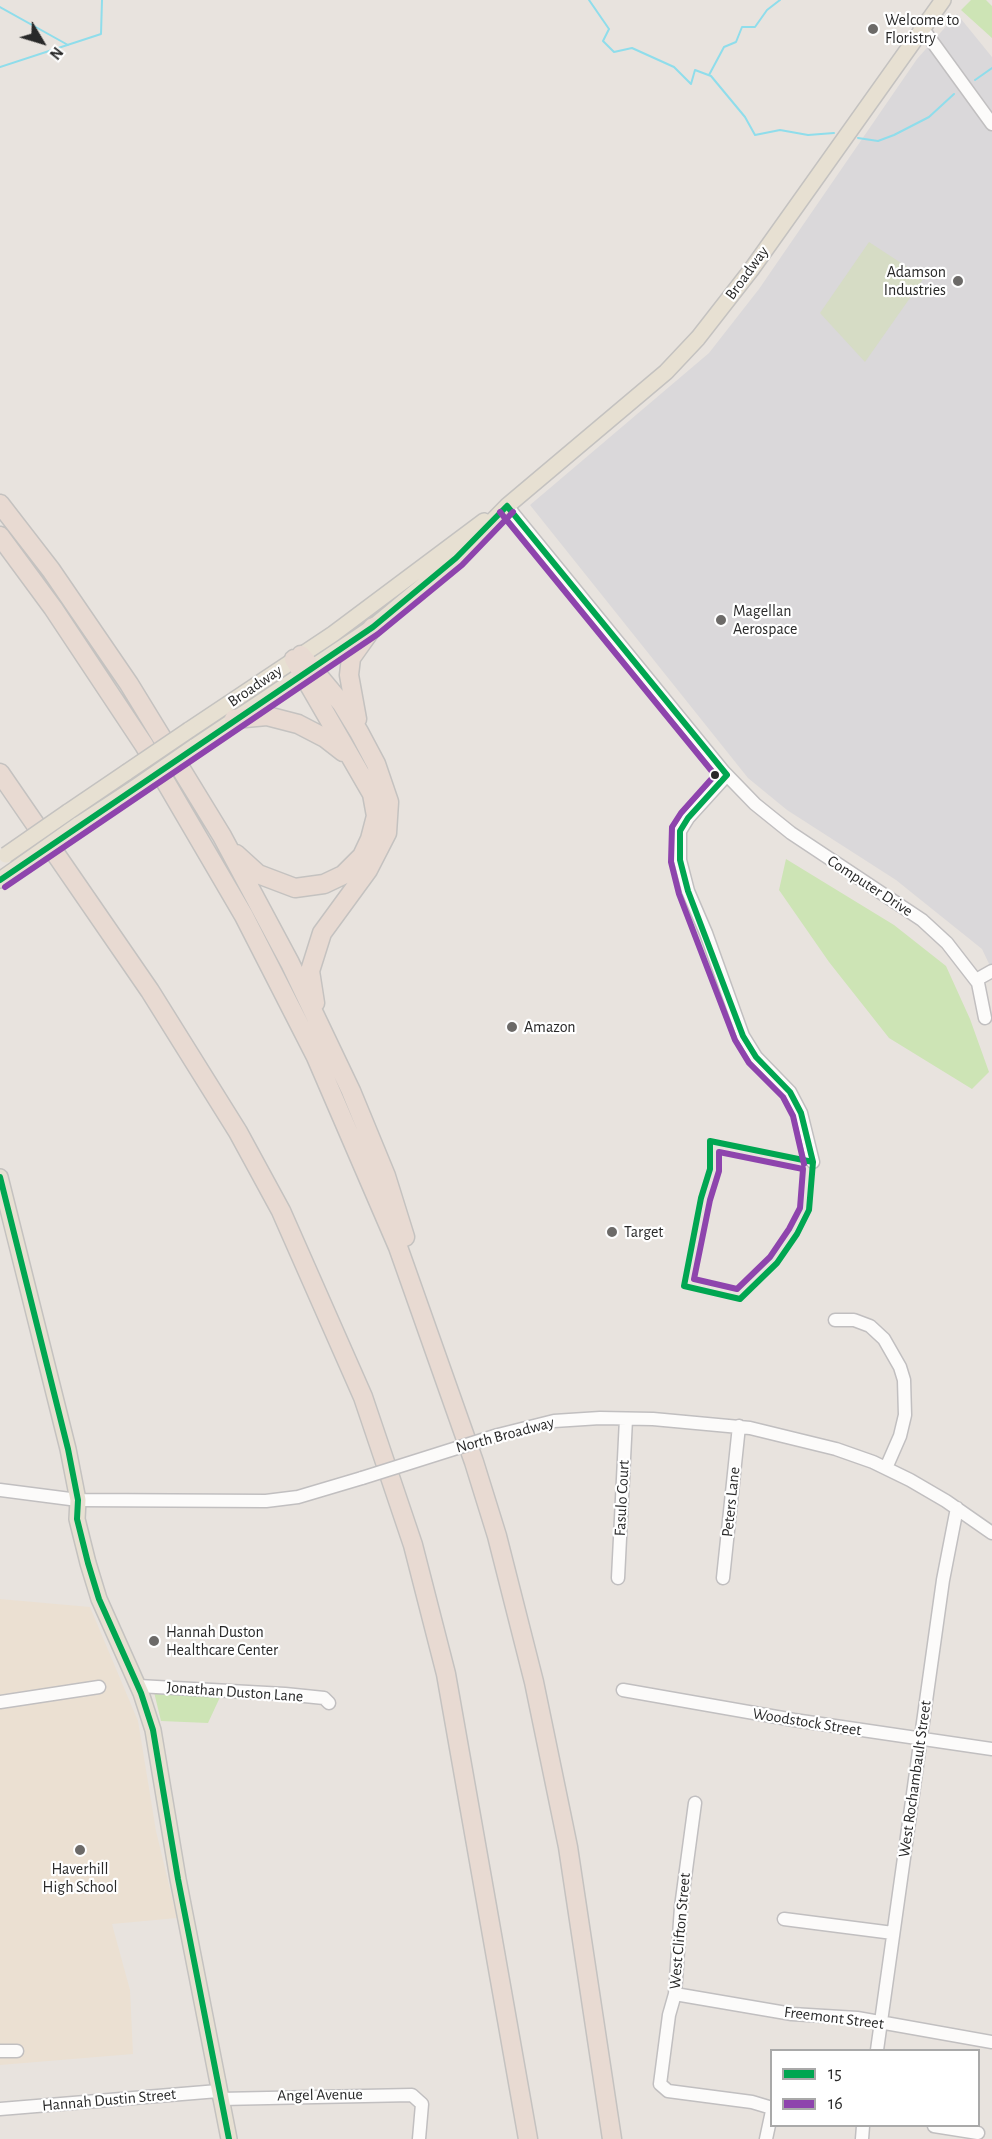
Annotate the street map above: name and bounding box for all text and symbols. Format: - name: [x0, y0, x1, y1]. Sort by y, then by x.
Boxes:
- place label: Welcome to Floristry: [885, 10, 959, 48]
- north arrow: [12, 12, 72, 72]
- marker: Welcome to Floristry: [866, 22, 880, 36]
- text: N: [46, 44, 66, 62]
- street label: Broadway: [721, 242, 773, 304]
- place label: Adamson Industries: [884, 262, 946, 300]
- marker: Adamson Industries: [951, 274, 965, 288]
- place label: Magellan Aerospace: [733, 601, 797, 639]
- marker: Magellan Aerospace: [714, 613, 728, 627]
- street label: Broadway: [224, 661, 286, 711]
- unlabelled marker: [709, 769, 721, 781]
- street label: Computer Drive: [824, 851, 916, 921]
- place label: Amazon: [524, 1017, 576, 1037]
- marker: Amazon: [505, 1020, 519, 1034]
- place label: Target: [624, 1222, 663, 1242]
- marker: Target: [605, 1225, 619, 1239]
- street label: North Broadway: [454, 1413, 556, 1457]
- street label: Fasulo Court: [610, 1459, 634, 1537]
- street label: Peters Lane: [718, 1466, 744, 1538]
- place label: Hannah Duston Healthcare Center: [166, 1622, 278, 1660]
- marker: Hannah Duston Healthcare Center: [147, 1634, 161, 1648]
- street label: Jonathan Duston Lane: [166, 1678, 304, 1706]
- street label: West Rochambault Street: [894, 1699, 936, 1859]
- street label: Woodstock Street: [751, 1704, 863, 1740]
- marker: Haverhill High School: [73, 1843, 87, 1857]
- place label: Haverhill High School: [43, 1859, 117, 1897]
- street label: West Clifton Street: [665, 1872, 695, 1990]
- street label: Freemont Street: [783, 2002, 885, 2034]
- legend: [770, 2049, 980, 2127]
- text: 15: [828, 2065, 842, 2083]
- street label: Hannah Dustin Street: [41, 2085, 177, 2115]
- street label: Angel Avenue: [277, 2085, 363, 2105]
- text: 16: [828, 2095, 843, 2113]

